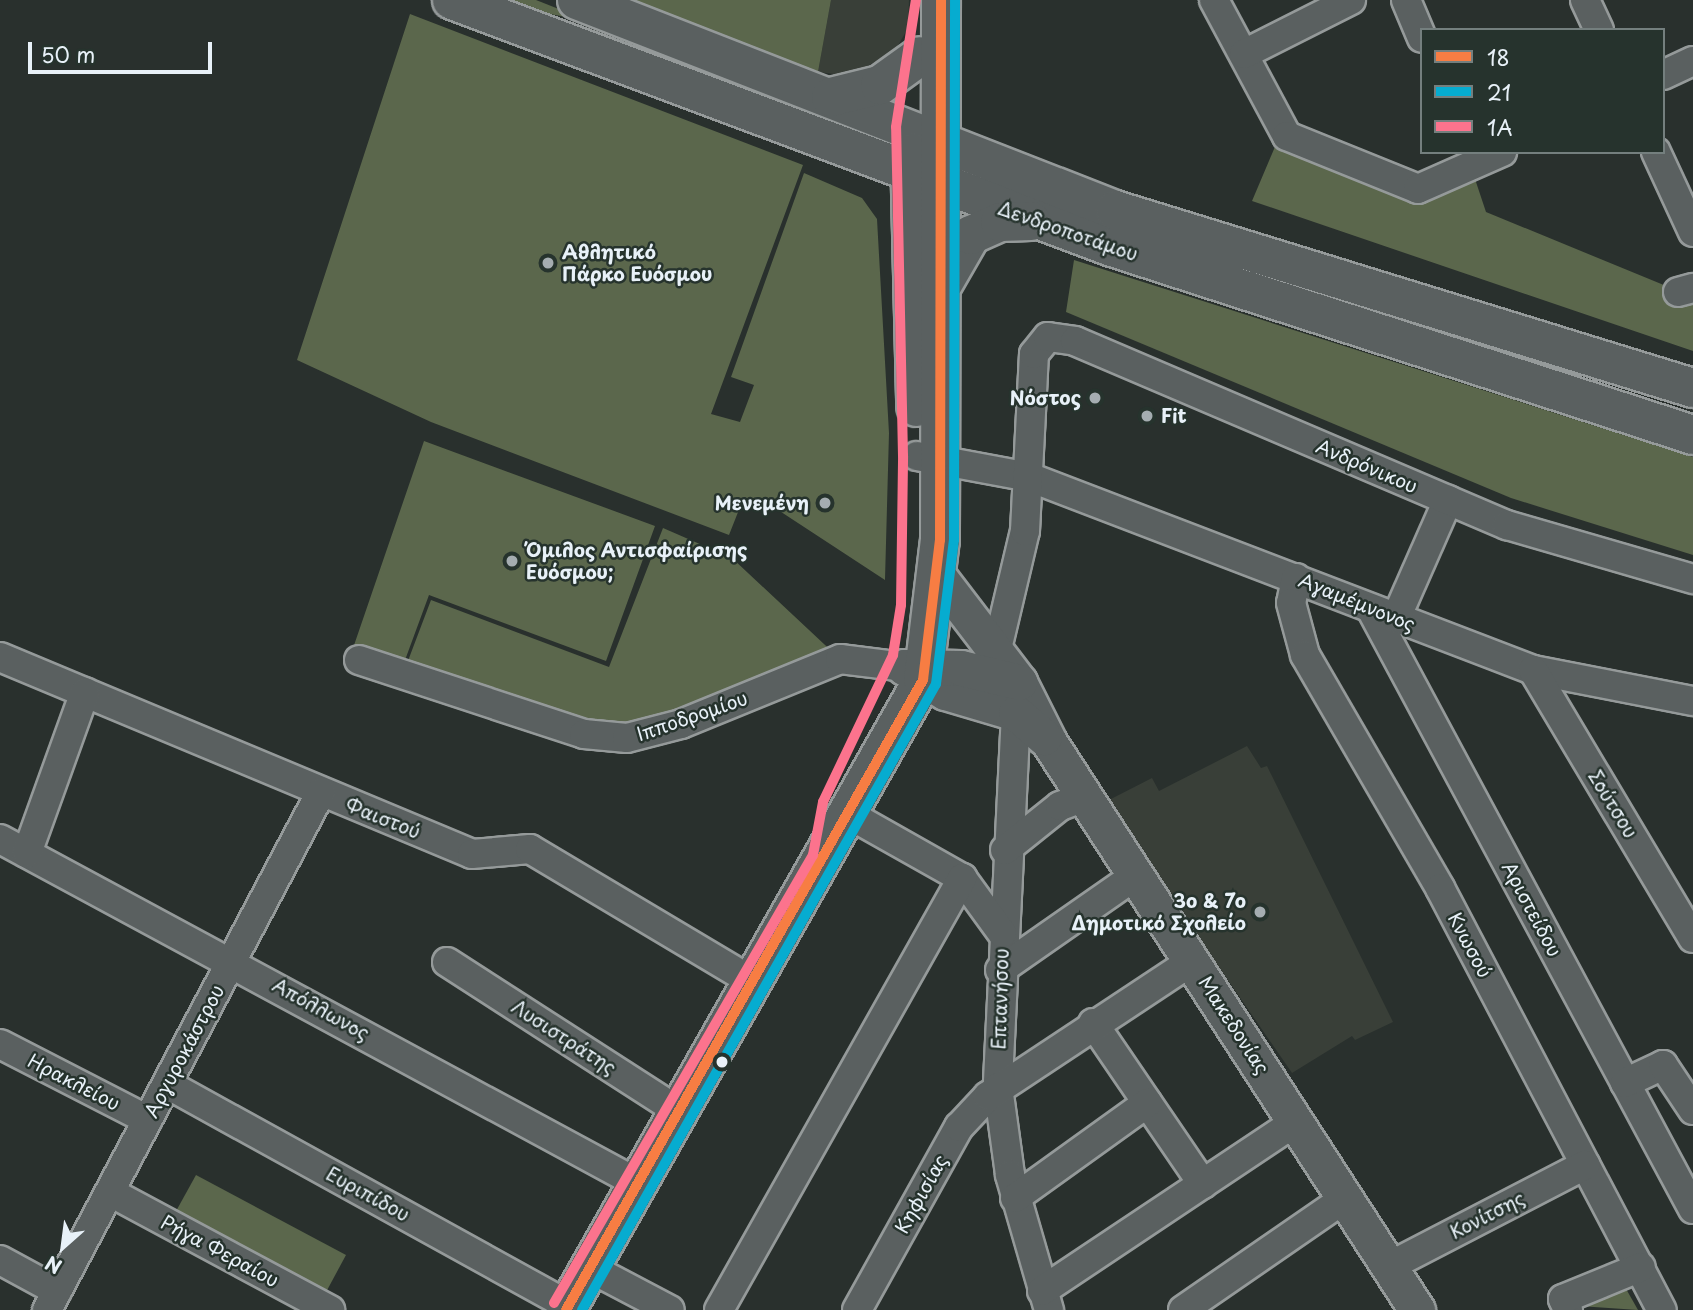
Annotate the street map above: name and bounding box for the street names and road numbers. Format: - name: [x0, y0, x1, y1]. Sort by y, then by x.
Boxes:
- street label: Δενδροποτάμου: [995, 196, 1141, 266]
- street label: Ανδρόνικου: [1313, 434, 1421, 498]
- street label: Αγαμέμνονος: [1296, 568, 1418, 636]
- street label: Ιπποδρομίου: [634, 686, 750, 746]
- street label: Σούτσου: [1584, 766, 1642, 842]
- street label: Φαιστού: [342, 793, 424, 843]
- street label: Αριστείδου: [1498, 858, 1566, 960]
- street label: Κνωσού: [1443, 909, 1497, 981]
- street label: Επτανήσου: [987, 948, 1013, 1050]
- street label: Μακεδονίας: [1194, 972, 1274, 1078]
- street label: Απόλλωνος: [269, 973, 373, 1045]
- street label: Αργυροκάστρου: [139, 981, 229, 1121]
- street label: Λυσιστράτης: [508, 995, 620, 1079]
- street label: Ηρακλείου: [24, 1049, 124, 1115]
- street label: Κηφισίας: [890, 1151, 952, 1237]
- street label: Ευριπίδου: [322, 1162, 414, 1226]
- street label: Κονίτσης: [1446, 1186, 1528, 1244]
- street label: Ρήγα Φεραίου: [157, 1210, 283, 1292]

